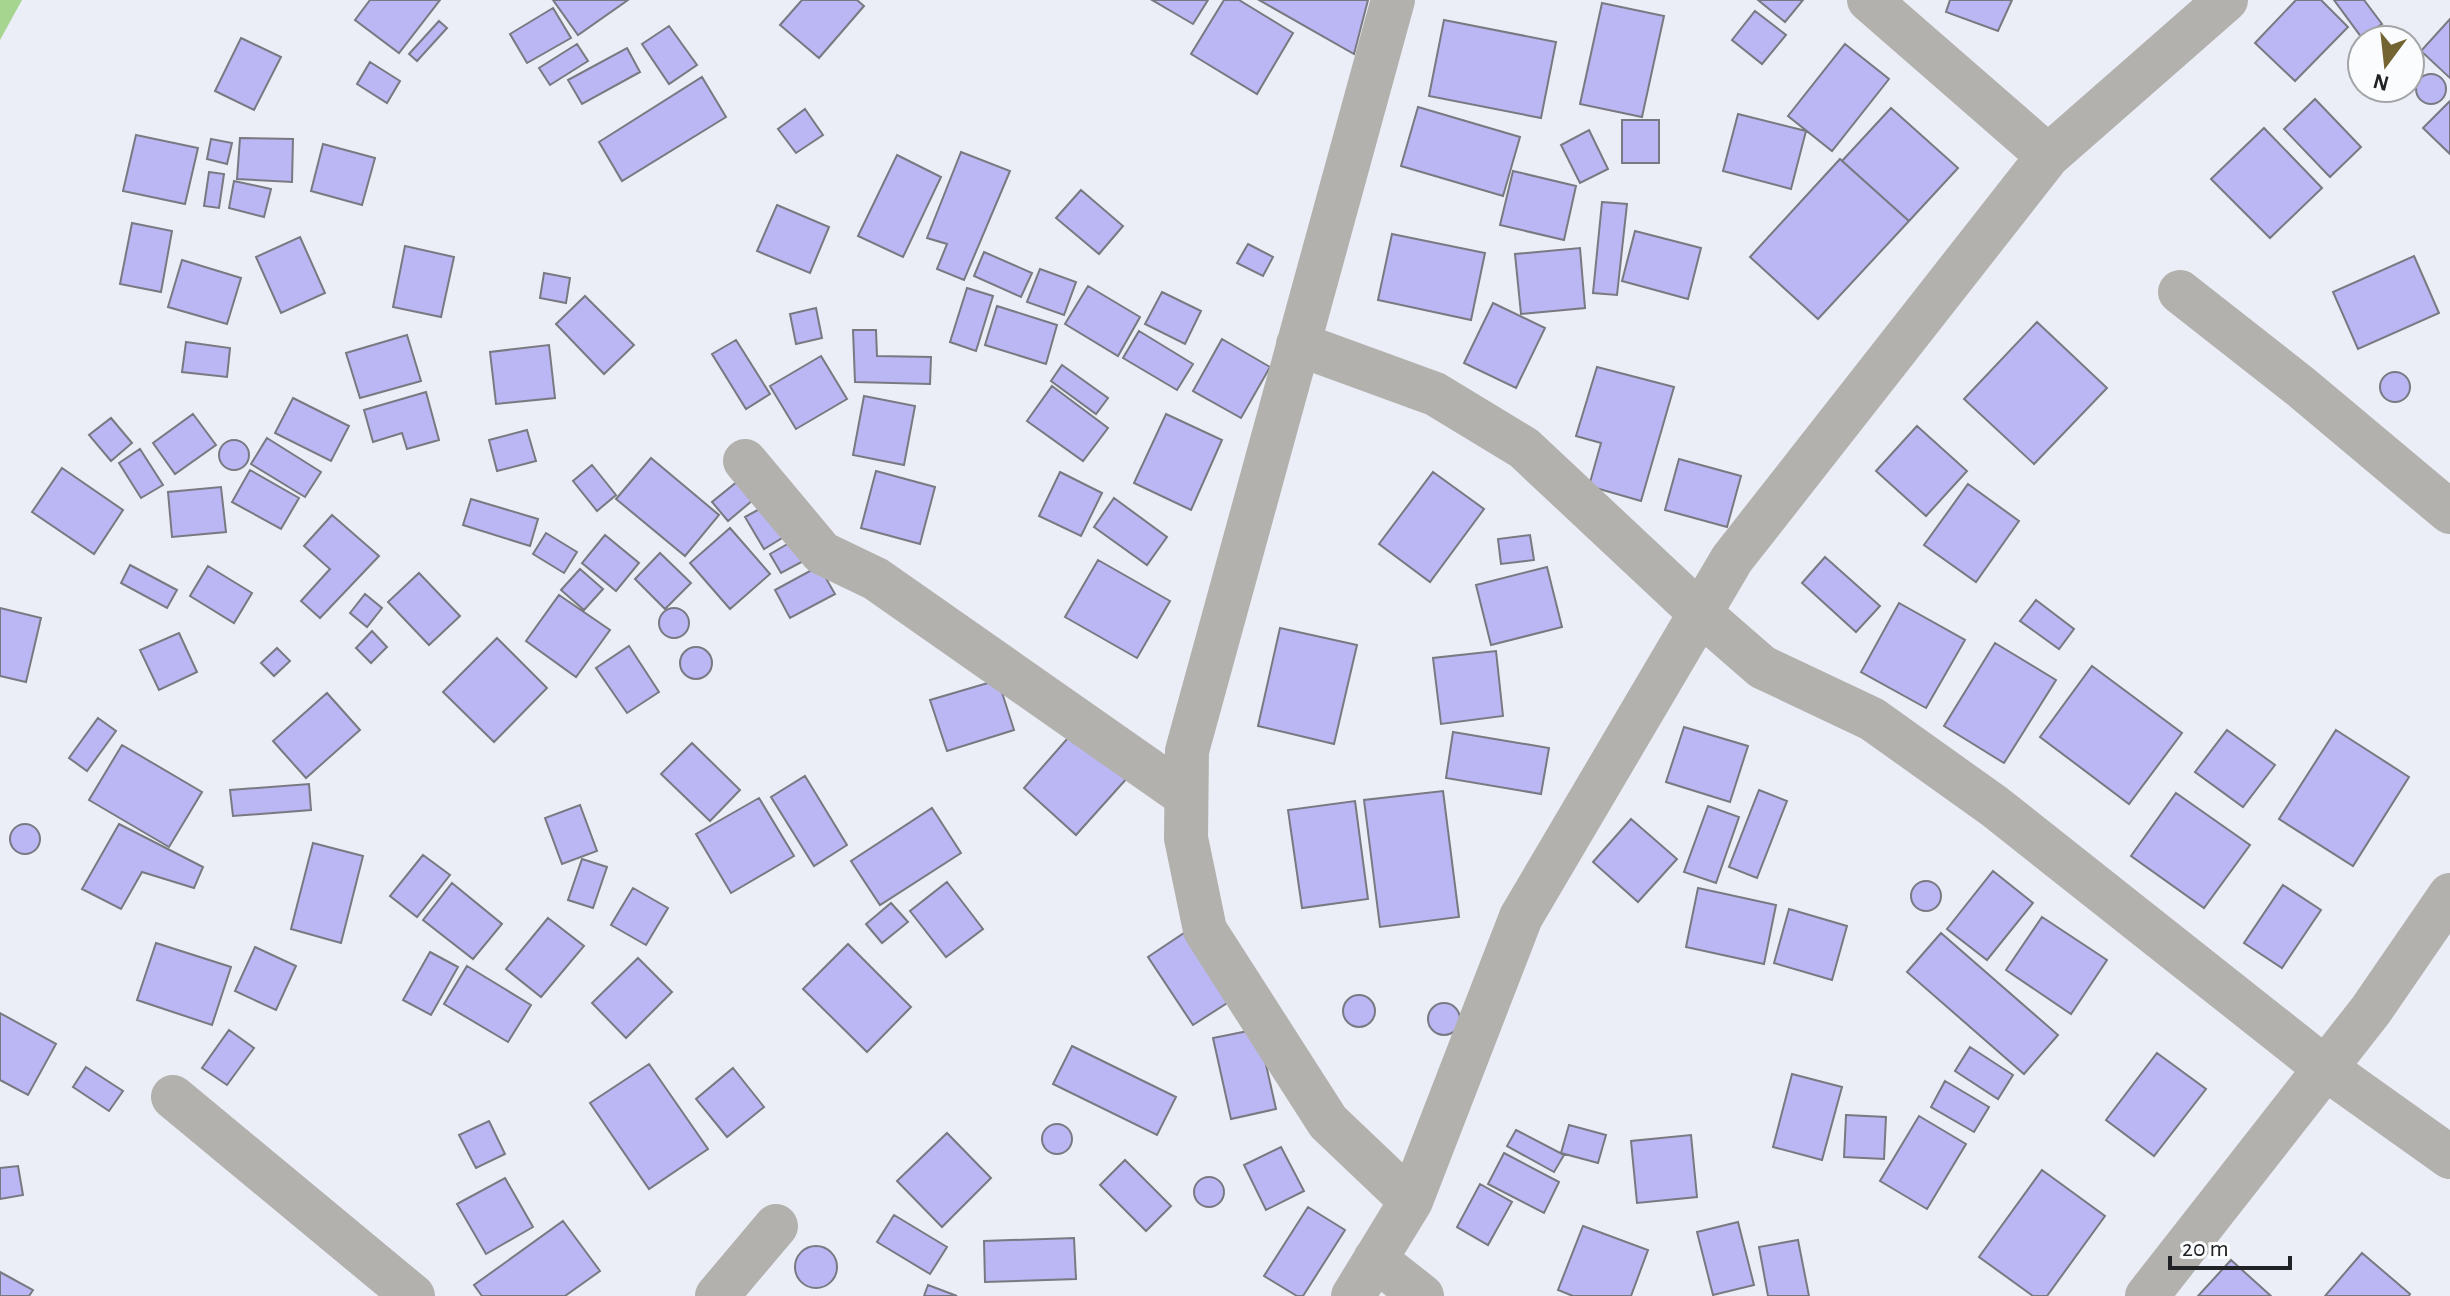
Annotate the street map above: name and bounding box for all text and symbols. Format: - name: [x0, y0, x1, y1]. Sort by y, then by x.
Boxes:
- north arrow: [2346, 24, 2426, 104]
- text: N: [2371, 70, 2391, 95]
- scale bar: [2170, 1220, 2290, 1270]
- text: 20 m: [2182, 1237, 2229, 1261]

